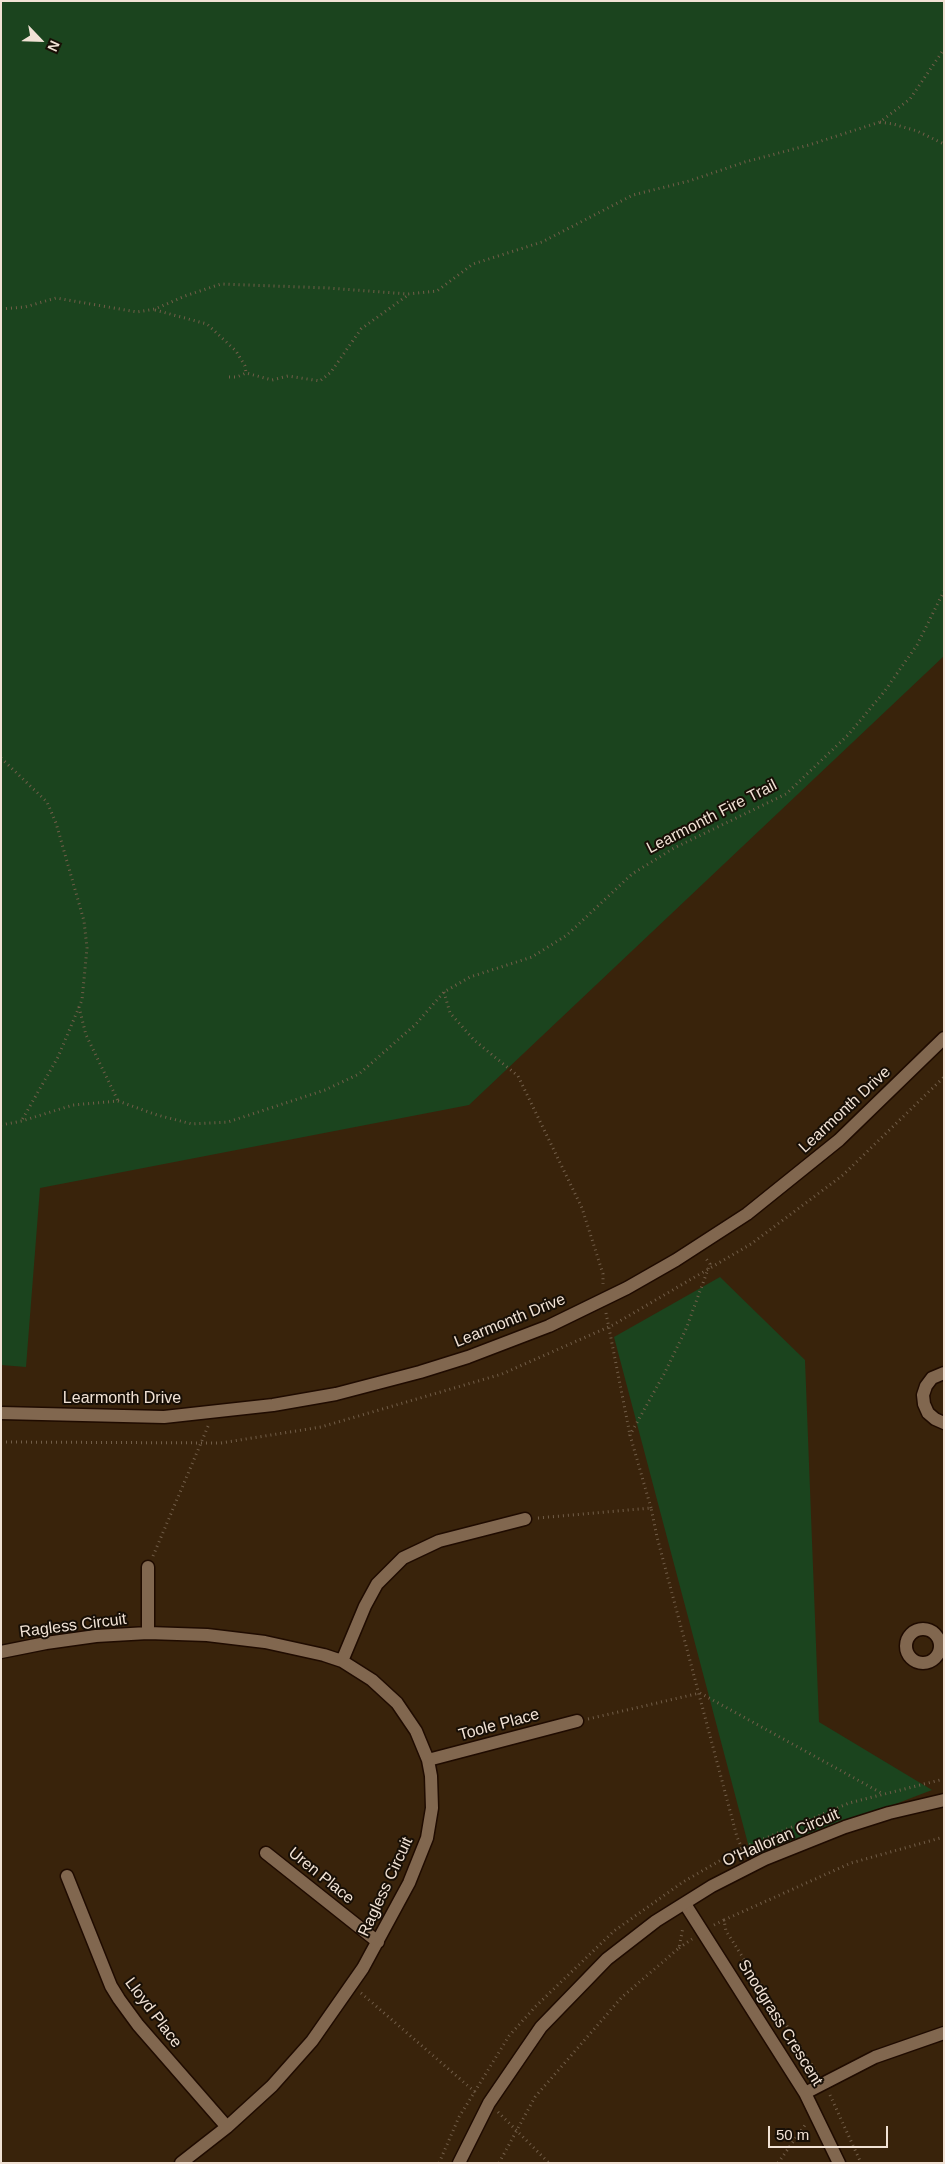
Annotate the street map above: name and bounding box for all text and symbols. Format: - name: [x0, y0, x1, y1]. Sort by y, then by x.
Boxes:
- north arrow: [15, 15, 65, 65]
- text: N: [44, 38, 63, 54]
- street label: Learmonth Fire Trail: [644, 776, 780, 858]
- street label: Learmonth Drive: [795, 1063, 895, 1157]
- street label: Learmonth Drive: [452, 1290, 568, 1352]
- street label: Learmonth Drive: [63, 1389, 181, 1409]
- street label: Ragless Circuit: [18, 1610, 128, 1642]
- street label: Toole Place: [457, 1705, 541, 1745]
- street label: O'Halloran Circuit: [720, 1805, 842, 1871]
- street label: Ragless Circuit: [355, 1834, 417, 1940]
- street label: Uren Place: [284, 1844, 358, 1908]
- street label: Snodgrass Crescent: [733, 1956, 827, 2090]
- street label: Lloyd Place: [120, 1974, 186, 2052]
- scale bar: [770, 2116, 890, 2148]
- text: 50 m: [776, 2126, 809, 2143]

